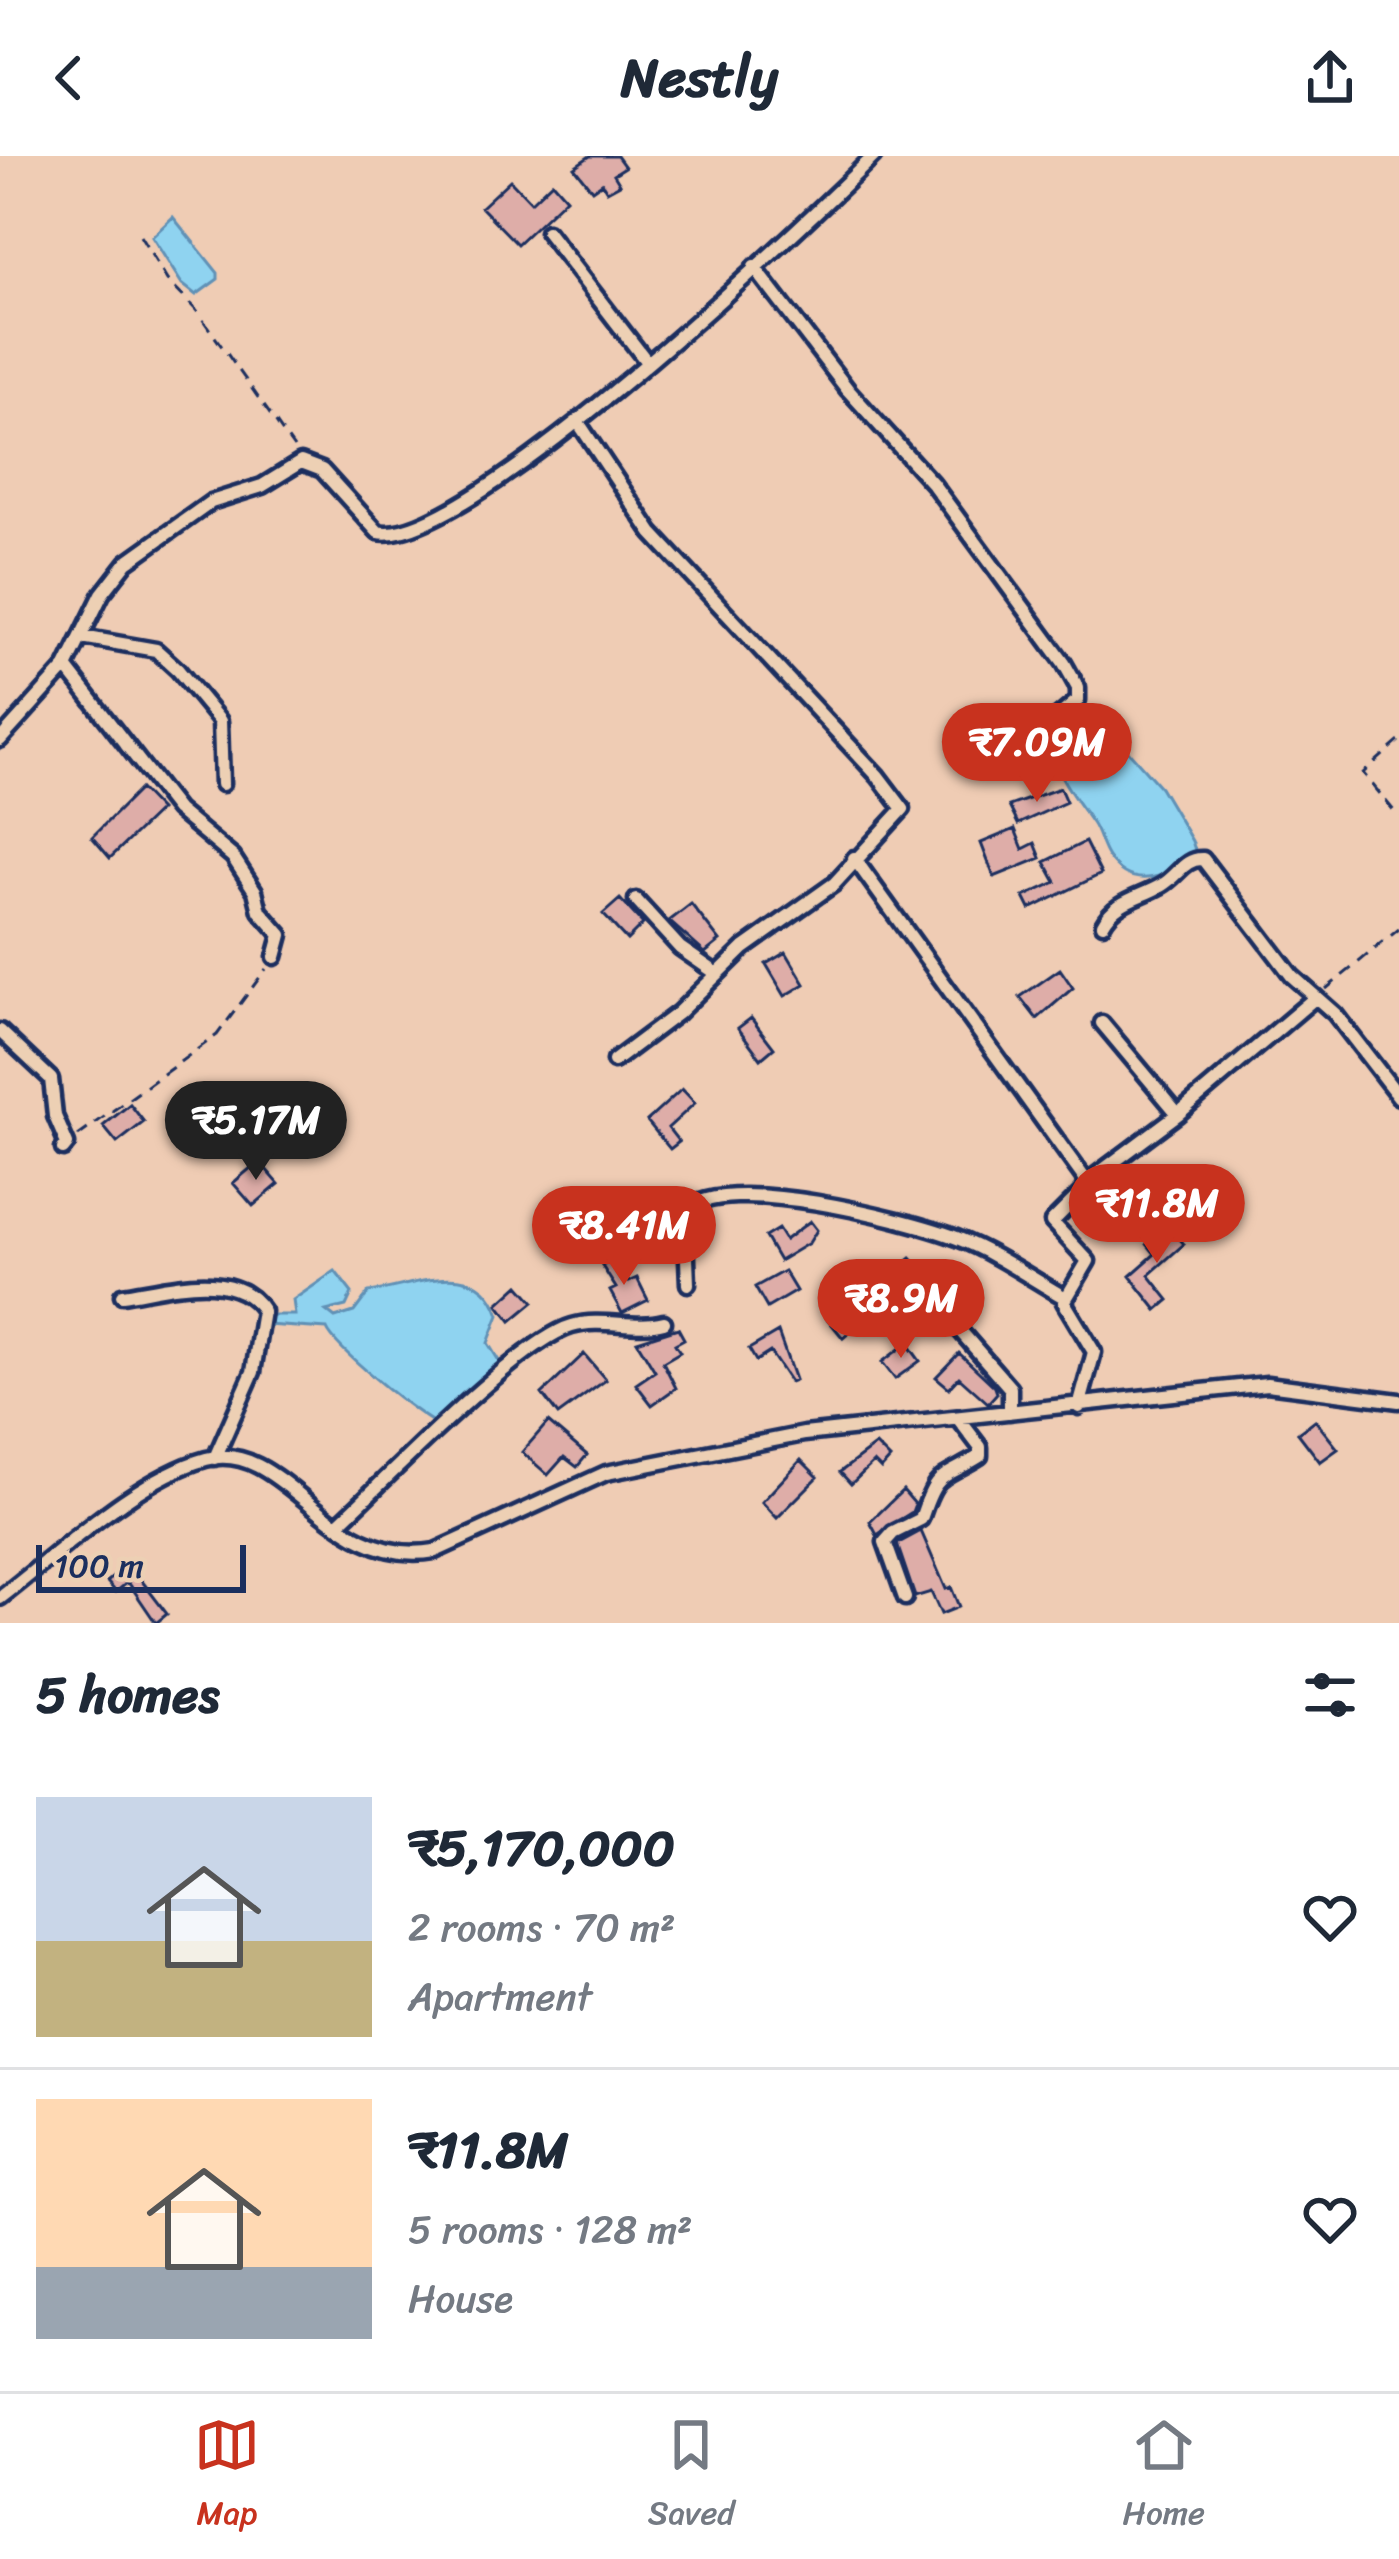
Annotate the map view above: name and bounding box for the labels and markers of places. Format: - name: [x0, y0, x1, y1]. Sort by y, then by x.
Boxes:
- pin: ₹7.09M: [939, 703, 1135, 805]
- pin: ₹5.17M: [158, 1081, 354, 1183]
- pin: ₹11.8M: [1059, 1164, 1255, 1266]
- pin: ₹8.41M: [526, 1186, 722, 1288]
- pin: ₹8.9M: [817, 1259, 985, 1361]

